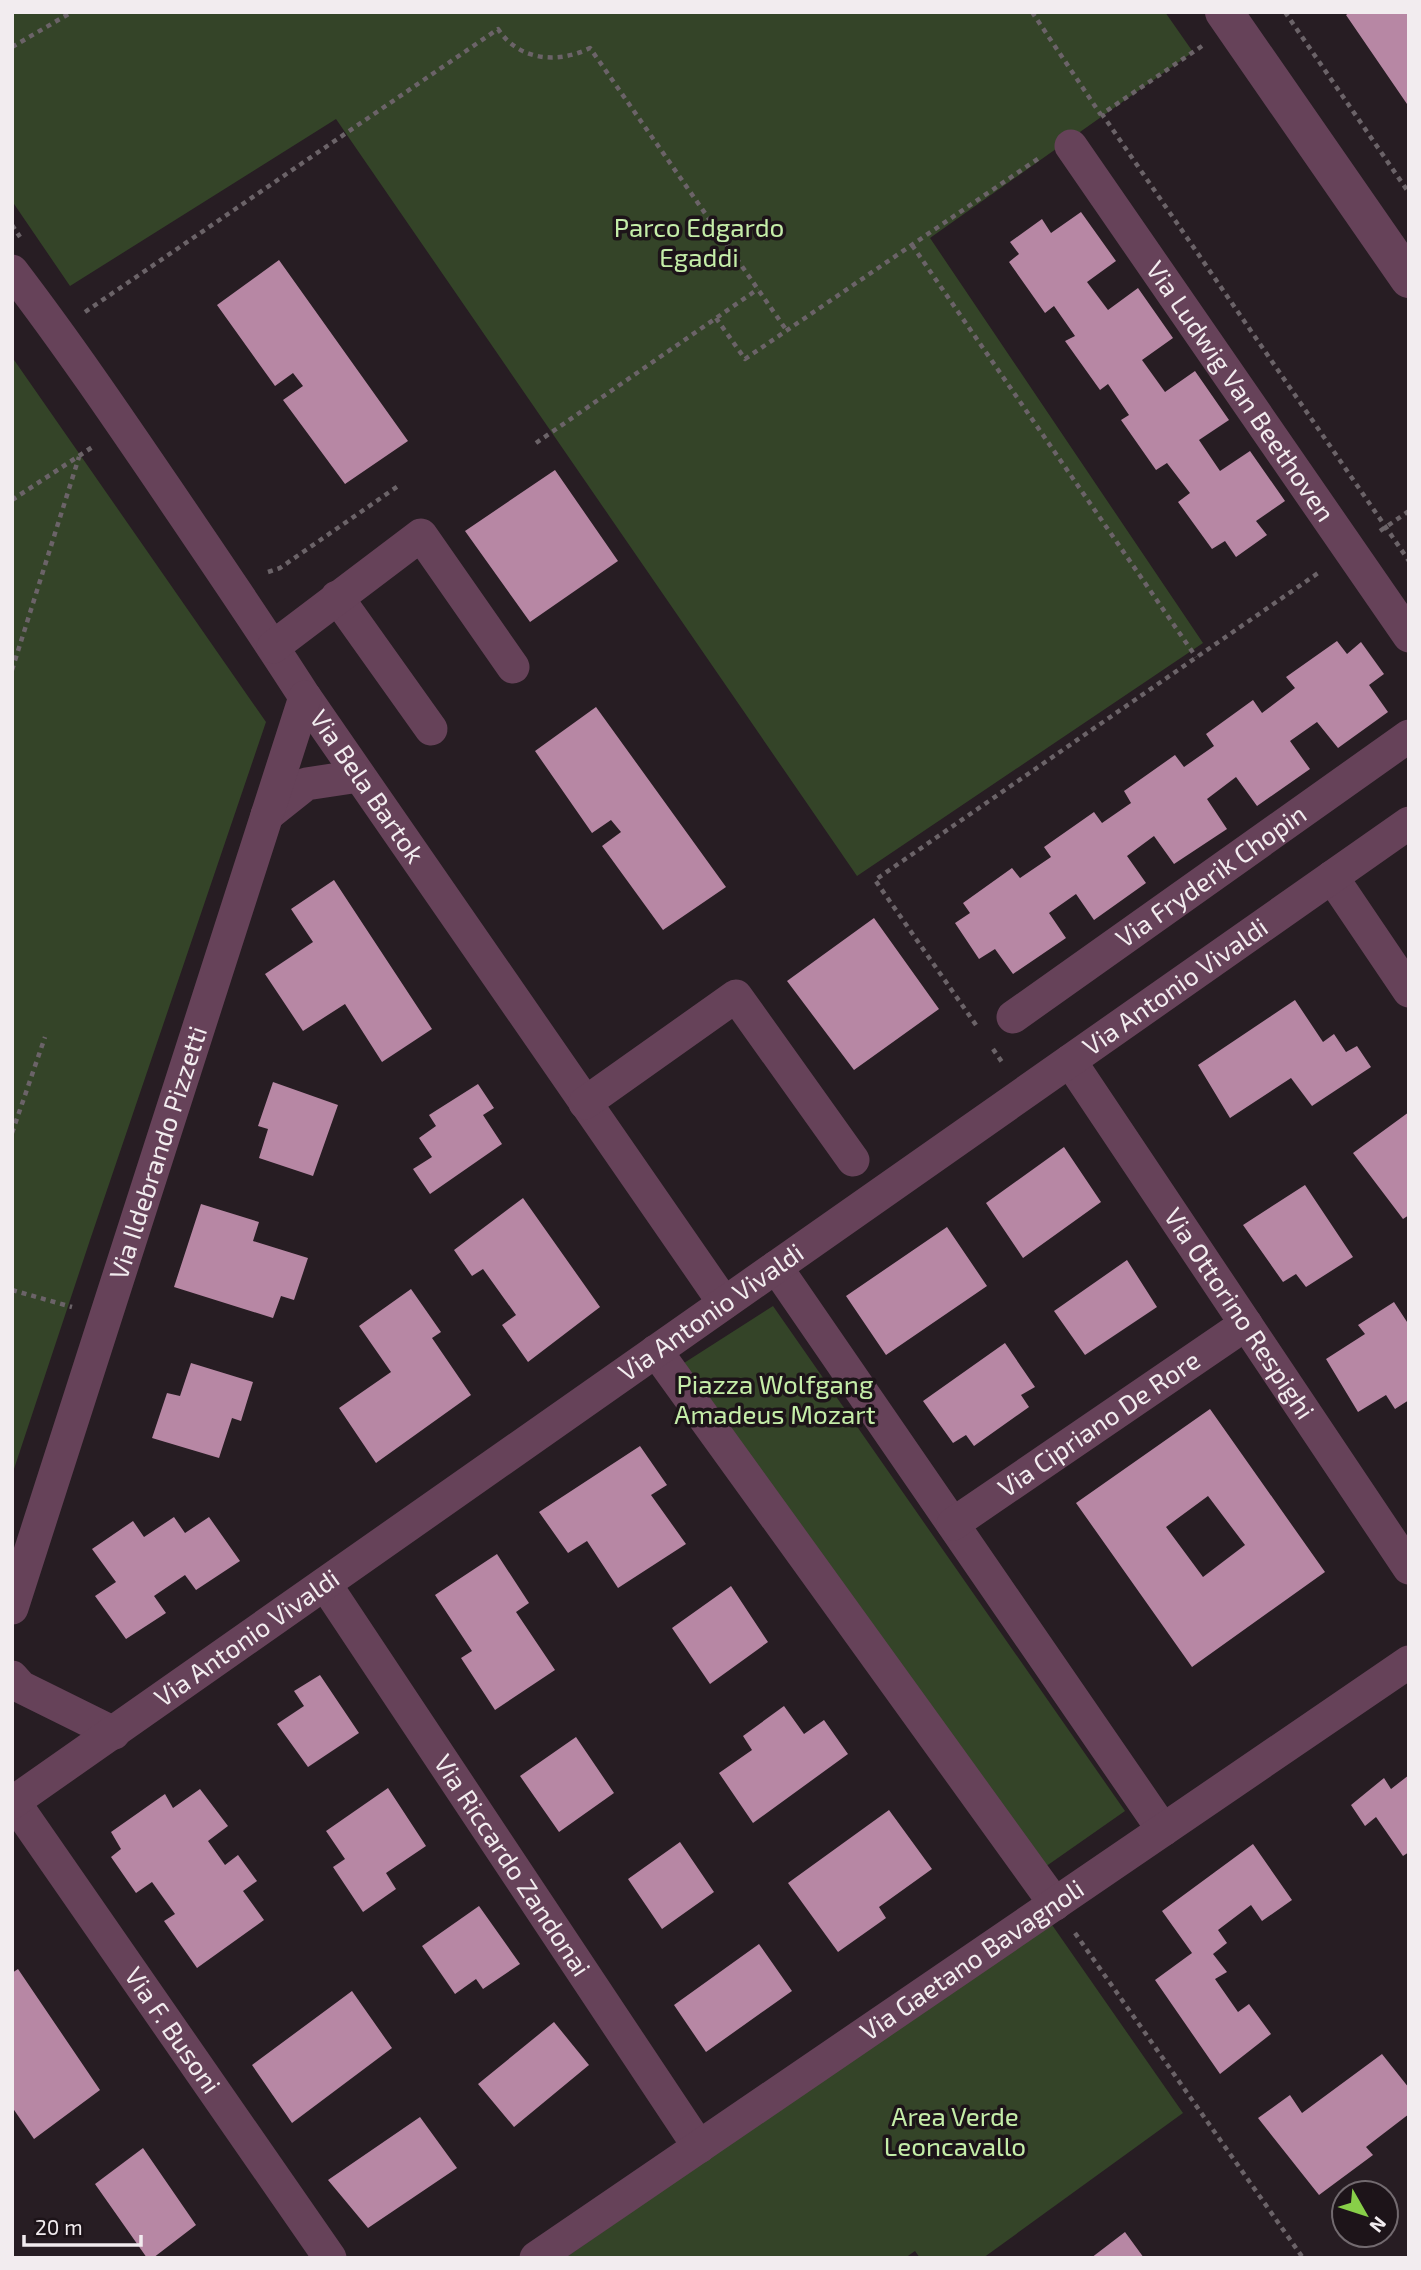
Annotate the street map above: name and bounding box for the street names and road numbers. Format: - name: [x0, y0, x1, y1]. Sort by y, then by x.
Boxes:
- street label: Via Ludwig Van Beethoven: [1141, 254, 1342, 527]
- street label: Via Bela Bartok: [304, 703, 432, 868]
- street label: Via Fryderik Chopin: [1109, 797, 1311, 953]
- street label: Via Antonio Vivaldi: [1076, 910, 1273, 1061]
- street label: Via Ildebrando Pizzetti: [102, 1022, 212, 1283]
- street label: Via Ottorino Respighi: [1158, 1201, 1322, 1424]
- street label: Via Antonio Vivaldi: [612, 1236, 809, 1387]
- street label: Via Cipriano De Rore: [992, 1343, 1205, 1503]
- street label: Via Antonio Vivaldi: [148, 1561, 344, 1712]
- street label: Via Riccardo Zandonai: [429, 1748, 598, 1981]
- street label: Via Gaetano Bavagnoli: [854, 1872, 1089, 2046]
- street label: Via F. Busoni: [119, 1961, 228, 2099]

